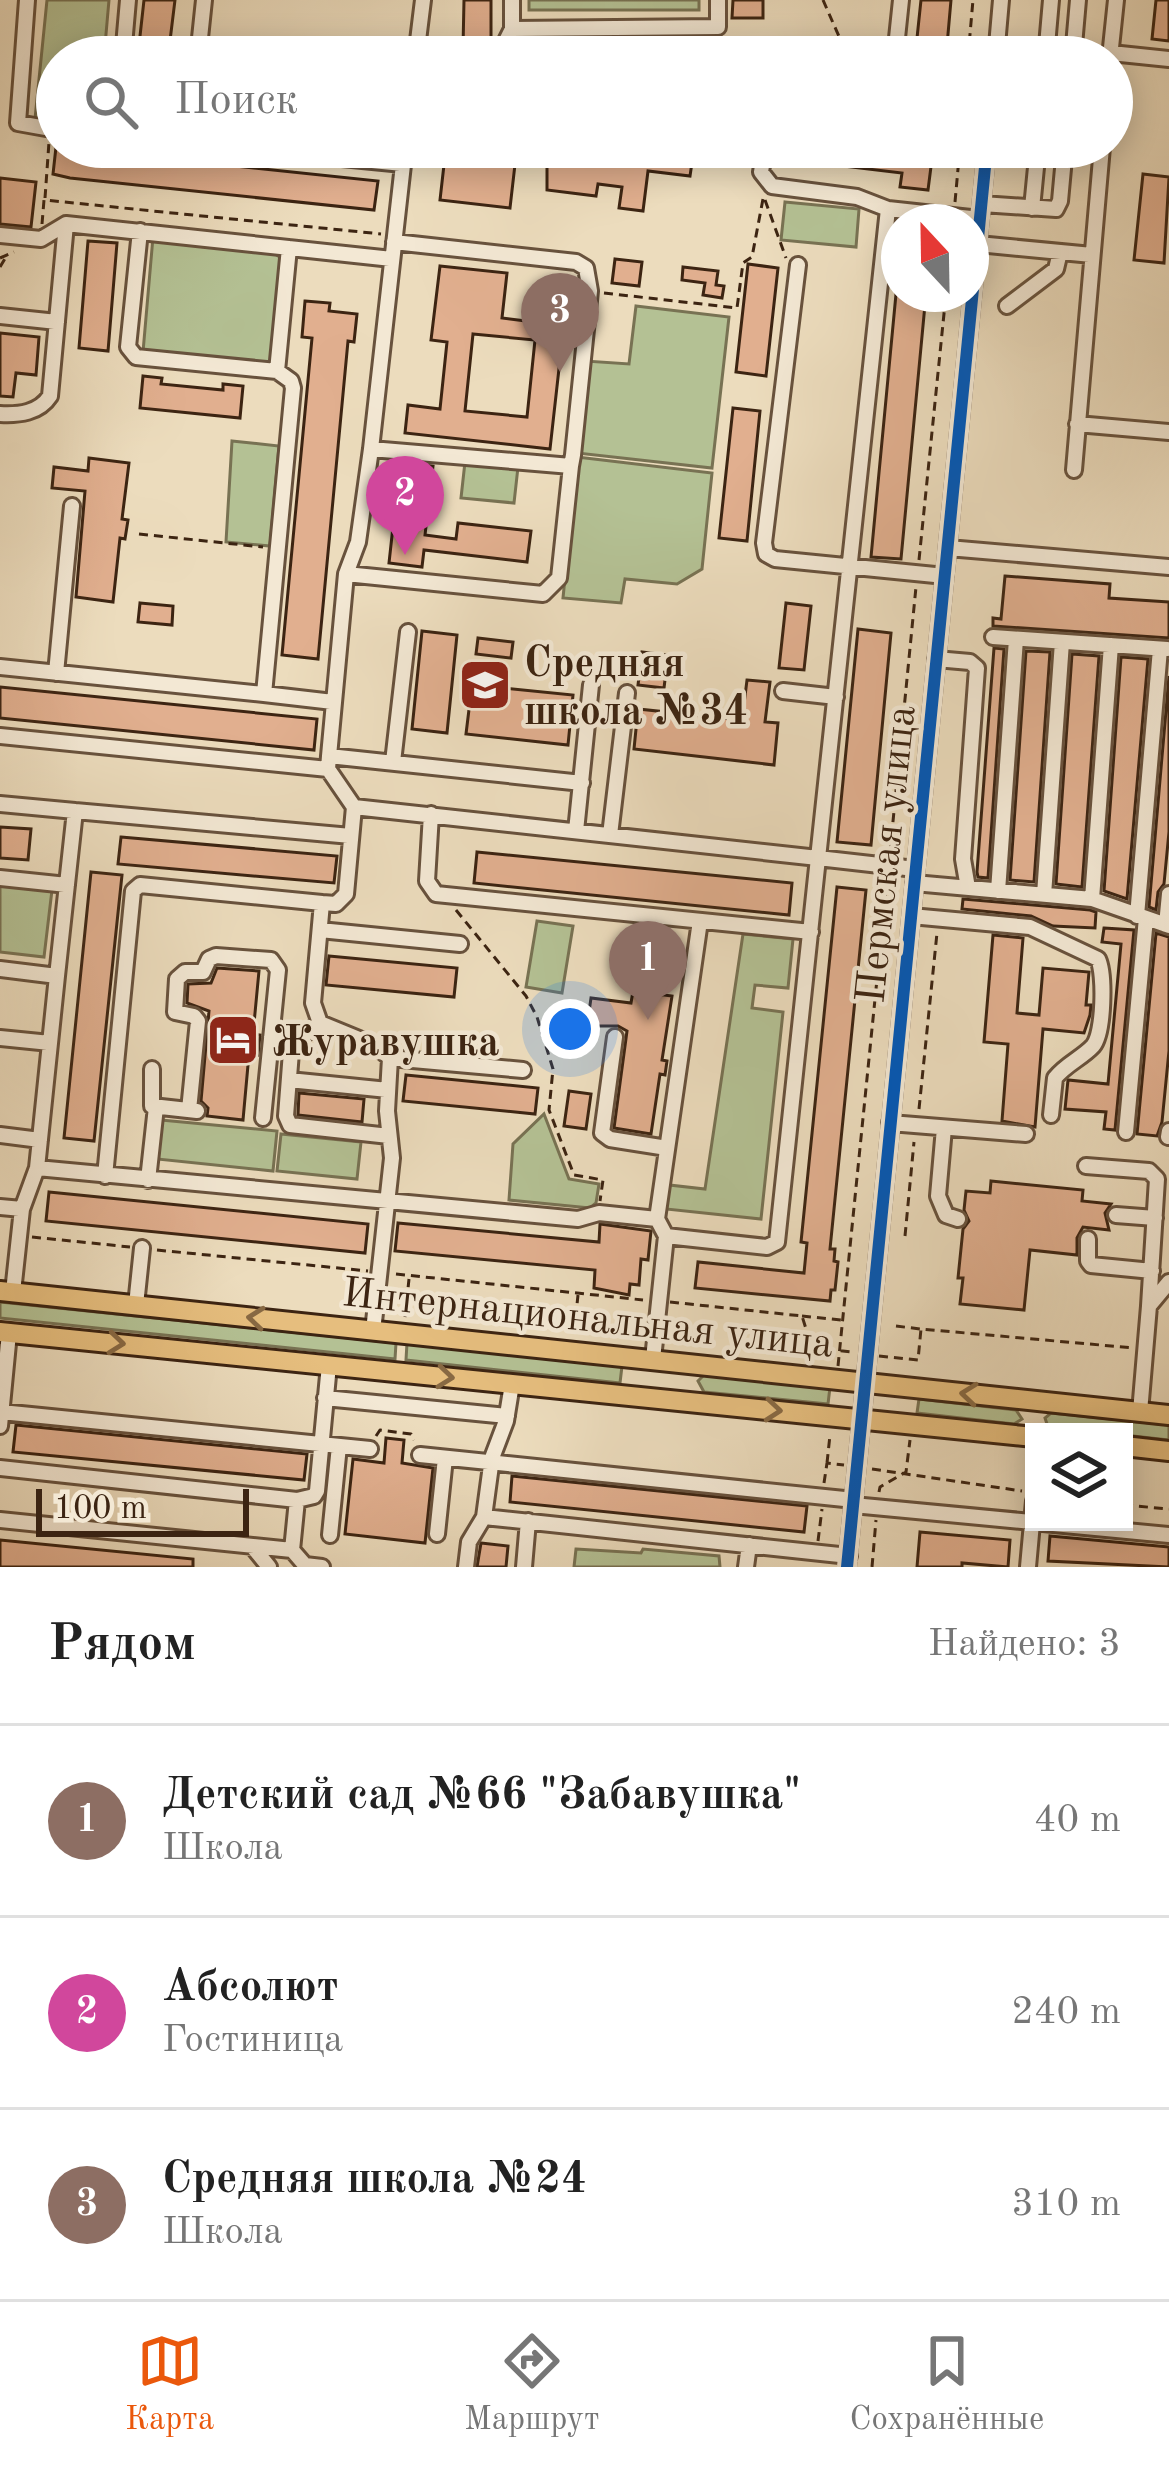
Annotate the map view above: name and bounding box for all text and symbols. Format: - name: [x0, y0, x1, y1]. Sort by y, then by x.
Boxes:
- search box: [36, 36, 1133, 168]
- icon: search: [78, 69, 144, 135]
- text: Поиск: [174, 79, 298, 124]
- north arrow: [881, 204, 989, 312]
- pin: 3: [521, 273, 599, 372]
- pin: 2: [366, 456, 444, 555]
- place label: Средняя школа №34: [524, 643, 748, 734]
- school or university icon: Средняя школа №34: [457, 657, 513, 713]
- street label: Пермская улица: [851, 703, 925, 1006]
- pin: 1: [609, 921, 687, 1020]
- your location: [540, 999, 600, 1059]
- hotel icon: Журавушка: [205, 1012, 261, 1068]
- place label: Журавушка: [272, 1023, 500, 1065]
- street label: Интернациональная улица: [340, 1273, 835, 1367]
- one-way arrow: [246, 1306, 266, 1332]
- one-way arrow: [107, 1330, 126, 1355]
- one-way arrow: [436, 1364, 455, 1389]
- one-way arrow: [959, 1381, 979, 1407]
- one-way arrow: [764, 1397, 783, 1422]
- map controls: [1025, 1423, 1133, 1531]
- button: layers: [1025, 1423, 1133, 1531]
- scale bar: [36, 1483, 249, 1536]
- text: 100 m: [54, 1493, 147, 1526]
- text: Рядом: [48, 1620, 196, 1671]
- text: Найдено: 3: [928, 1625, 1121, 1664]
- text: Детский сад №66 "Забавушка": [162, 1774, 801, 1819]
- text: 1: [76, 1801, 98, 1840]
- text: 40 m: [1034, 1801, 1121, 1840]
- text: Школа: [162, 1829, 283, 1868]
- text: Абсолют: [162, 1966, 339, 2011]
- text: 2: [76, 1993, 98, 2032]
- text: 240 m: [1011, 1993, 1121, 2032]
- text: Гостиница: [162, 2021, 343, 2060]
- text: Средняя школа №24: [162, 2158, 587, 2203]
- text: 3: [76, 2185, 98, 2224]
- text: 310 m: [1011, 2185, 1121, 2224]
- text: Школа: [162, 2213, 283, 2252]
- tab: Карта: [125, 2328, 214, 2441]
- tab: Маршрут: [464, 2328, 600, 2441]
- tab: Сохранённые: [849, 2328, 1044, 2441]

